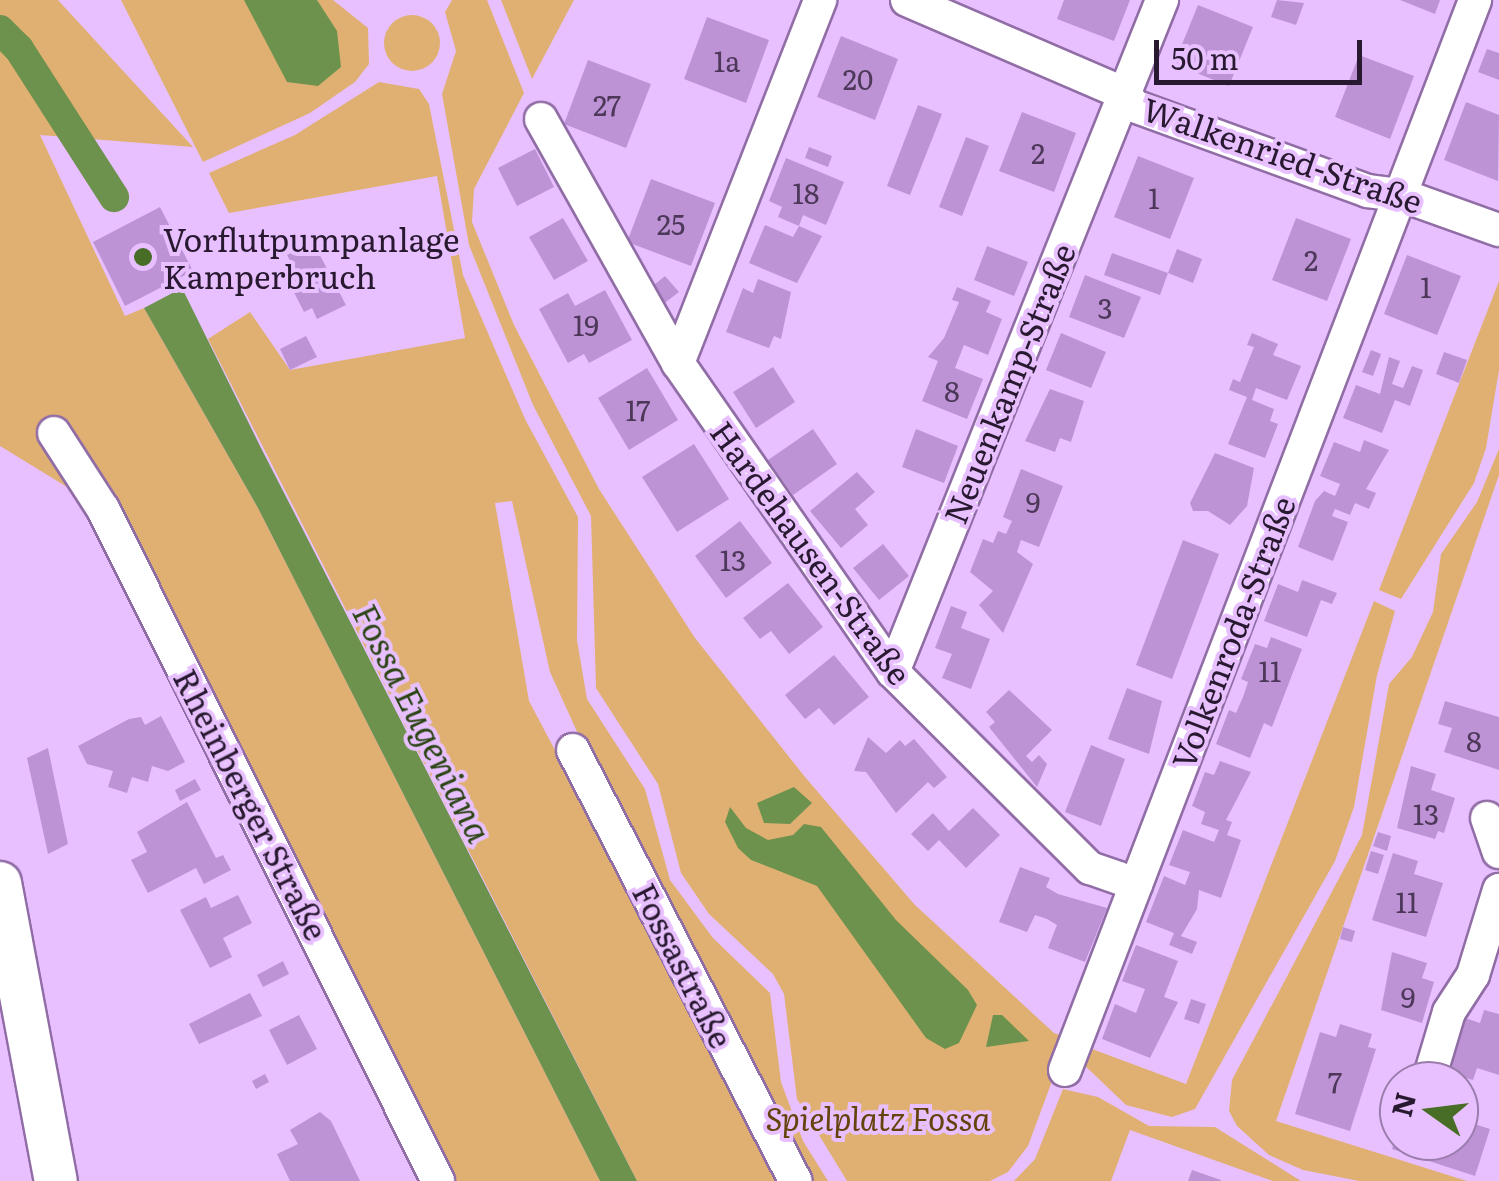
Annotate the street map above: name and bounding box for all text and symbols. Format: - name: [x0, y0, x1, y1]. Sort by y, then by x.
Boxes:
- scale bar: [1159, 20, 1366, 82]
- text: 50 m: [1171, 35, 1239, 79]
- house number: 1a: [714, 43, 740, 77]
- house number: 20: [843, 61, 873, 95]
- house number: 27: [593, 87, 621, 121]
- street label: Walkenried-Straße: [1138, 88, 1428, 220]
- house number: 2: [1031, 135, 1045, 169]
- house number: 18: [793, 175, 819, 209]
- house number: 1: [1148, 180, 1160, 214]
- house number: 25: [657, 206, 685, 240]
- place label: Vorflutpumpanlage Kamperbruch: [163, 220, 460, 295]
- street label: Neuenkamp-Straße: [934, 238, 1082, 528]
- house number: 2: [1304, 242, 1318, 276]
- marker: Vorflutpumpanlage Kamperbruch: [132, 246, 154, 268]
- house number: 1: [1420, 269, 1432, 303]
- house number: 3: [1097, 290, 1113, 324]
- house number: 19: [573, 307, 599, 341]
- house number: 8: [944, 373, 960, 407]
- house number: 17: [626, 392, 650, 426]
- street label: Hardehausen-Straße: [704, 413, 920, 691]
- house number: 9: [1026, 484, 1040, 518]
- street label: Volkenroda-Straße: [1162, 491, 1302, 773]
- house number: 13: [720, 542, 746, 576]
- water label: Fossa Eugeniana: [346, 596, 502, 848]
- house number: 11: [1259, 653, 1281, 687]
- street label: Rheinberger Straße: [167, 662, 337, 946]
- house number: 8: [1466, 723, 1482, 757]
- house number: 13: [1413, 796, 1439, 830]
- street label: Fossastraße: [626, 876, 742, 1054]
- house number: 11: [1396, 884, 1418, 918]
- house number: 9: [1401, 979, 1415, 1013]
- north arrow: [1379, 1061, 1479, 1161]
- house number: 7: [1328, 1064, 1342, 1098]
- text: N: [1379, 1088, 1425, 1121]
- park label: Spielplatz Fossa: [765, 1098, 991, 1136]

